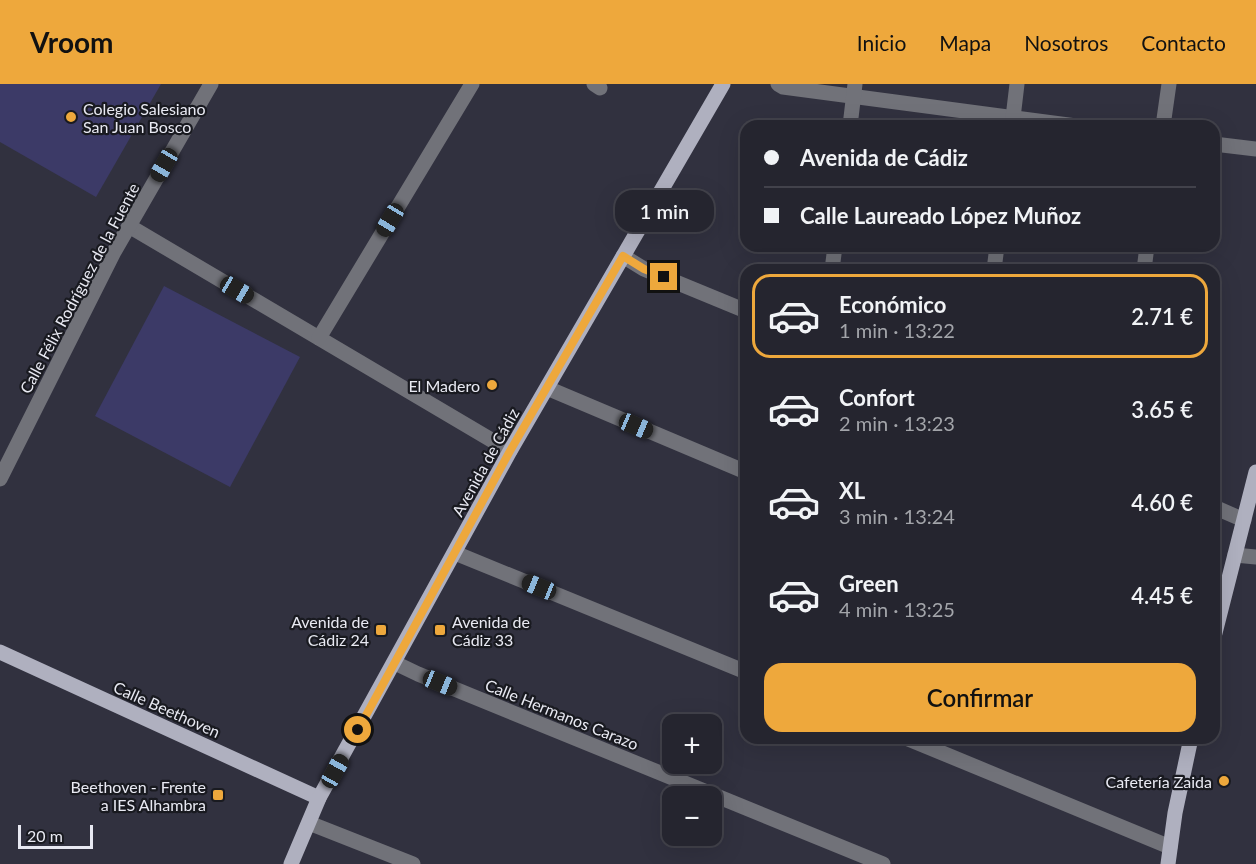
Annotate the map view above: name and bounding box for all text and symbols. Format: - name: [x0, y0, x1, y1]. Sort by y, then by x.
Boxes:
- text: Vroom: [30, 25, 114, 59]
- text: Inicio: [857, 30, 906, 55]
- text: Mapa: [939, 30, 991, 55]
- text: Nosotros: [1024, 30, 1108, 55]
- text: Contacto: [1141, 30, 1226, 55]
- place label: Colegio Salesiano San Juan Bosco: [83, 99, 206, 136]
- marker: Colegio Salesiano San Juan Bosco: [64, 110, 78, 124]
- text: Avenida de Cádiz: [800, 144, 968, 171]
- car: [147, 145, 181, 185]
- street label: Calle Félix Rodríguez de la Fuente: [15, 180, 143, 396]
- callout: 1 min: [614, 190, 714, 232]
- text: 1 min: [640, 199, 689, 223]
- car: [373, 200, 407, 240]
- text: Calle Laureado López Muñoz: [800, 202, 1081, 229]
- route end: [650, 263, 677, 290]
- car: [217, 273, 257, 307]
- icon: car: [767, 289, 821, 343]
- text: Económico: [839, 291, 946, 318]
- text: 2.71 €: [1131, 303, 1193, 330]
- text: 1 min · 13:22: [839, 318, 955, 342]
- place label: El Madero: [408, 376, 480, 395]
- marker: El Madero: [485, 378, 499, 392]
- icon: car: [767, 382, 821, 436]
- text: Confort: [839, 384, 915, 411]
- text: 3.65 €: [1131, 396, 1193, 423]
- street label: Avenida de Cádiz: [447, 405, 523, 519]
- car: [616, 411, 656, 441]
- text: 2 min · 13:23: [839, 411, 955, 435]
- icon: car: [767, 475, 821, 529]
- text: XL: [839, 477, 865, 504]
- text: 4.60 €: [1131, 489, 1193, 516]
- text: 3 min · 13:24: [839, 504, 955, 528]
- icon: car: [767, 568, 821, 622]
- text: Green: [839, 570, 899, 597]
- car: [519, 572, 559, 602]
- text: 4.45 €: [1131, 582, 1193, 609]
- text: 4 min · 13:25: [839, 597, 955, 621]
- place label: Avenida de Cádiz 24: [291, 612, 369, 649]
- place label: Avenida de Cádiz 33: [452, 612, 530, 649]
- marker: Avenida de Cádiz 24: [374, 623, 388, 637]
- marker: Avenida de Cádiz 33: [433, 623, 447, 637]
- button: Confirmar: [764, 663, 1196, 732]
- car: [420, 668, 460, 698]
- street label: Calle Hermanos Carazo: [483, 675, 641, 753]
- street label: Calle Beethoven: [111, 677, 223, 741]
- map controls: [662, 714, 722, 846]
- button: +: [662, 714, 722, 774]
- route start: [344, 716, 371, 743]
- car: [318, 751, 352, 791]
- place label: Cafetería Zaida: [1106, 772, 1212, 791]
- marker: Cafetería Zaida: [1217, 774, 1231, 788]
- place label: Beethoven - Frente a IES Alhambra: [71, 777, 206, 814]
- button: −: [662, 786, 722, 846]
- marker: Beethoven - Frente a IES Alhambra: [211, 788, 225, 802]
- scale bar: [18, 822, 93, 850]
- text: 20 m: [27, 826, 63, 845]

